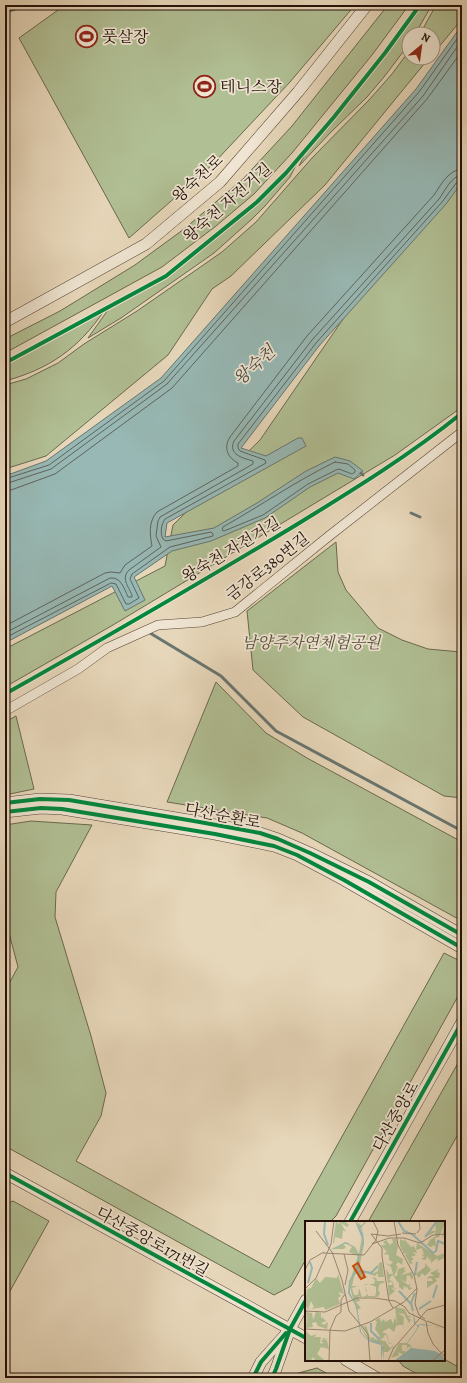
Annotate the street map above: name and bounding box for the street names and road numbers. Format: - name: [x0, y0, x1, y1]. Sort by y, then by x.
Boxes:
- street label: 왕숙천로: [168, 149, 228, 208]
- street label: 왕숙천 자전거길: [178, 158, 277, 248]
- street label: 왕숙천 자전거길: [178, 512, 285, 588]
- street label: 금강로380번길: [221, 527, 314, 606]
- street label: 다산순환로: [183, 798, 263, 834]
- street label: 다산중앙로: [368, 1077, 424, 1156]
- street label: 다산중앙로171번길: [92, 1202, 213, 1282]

